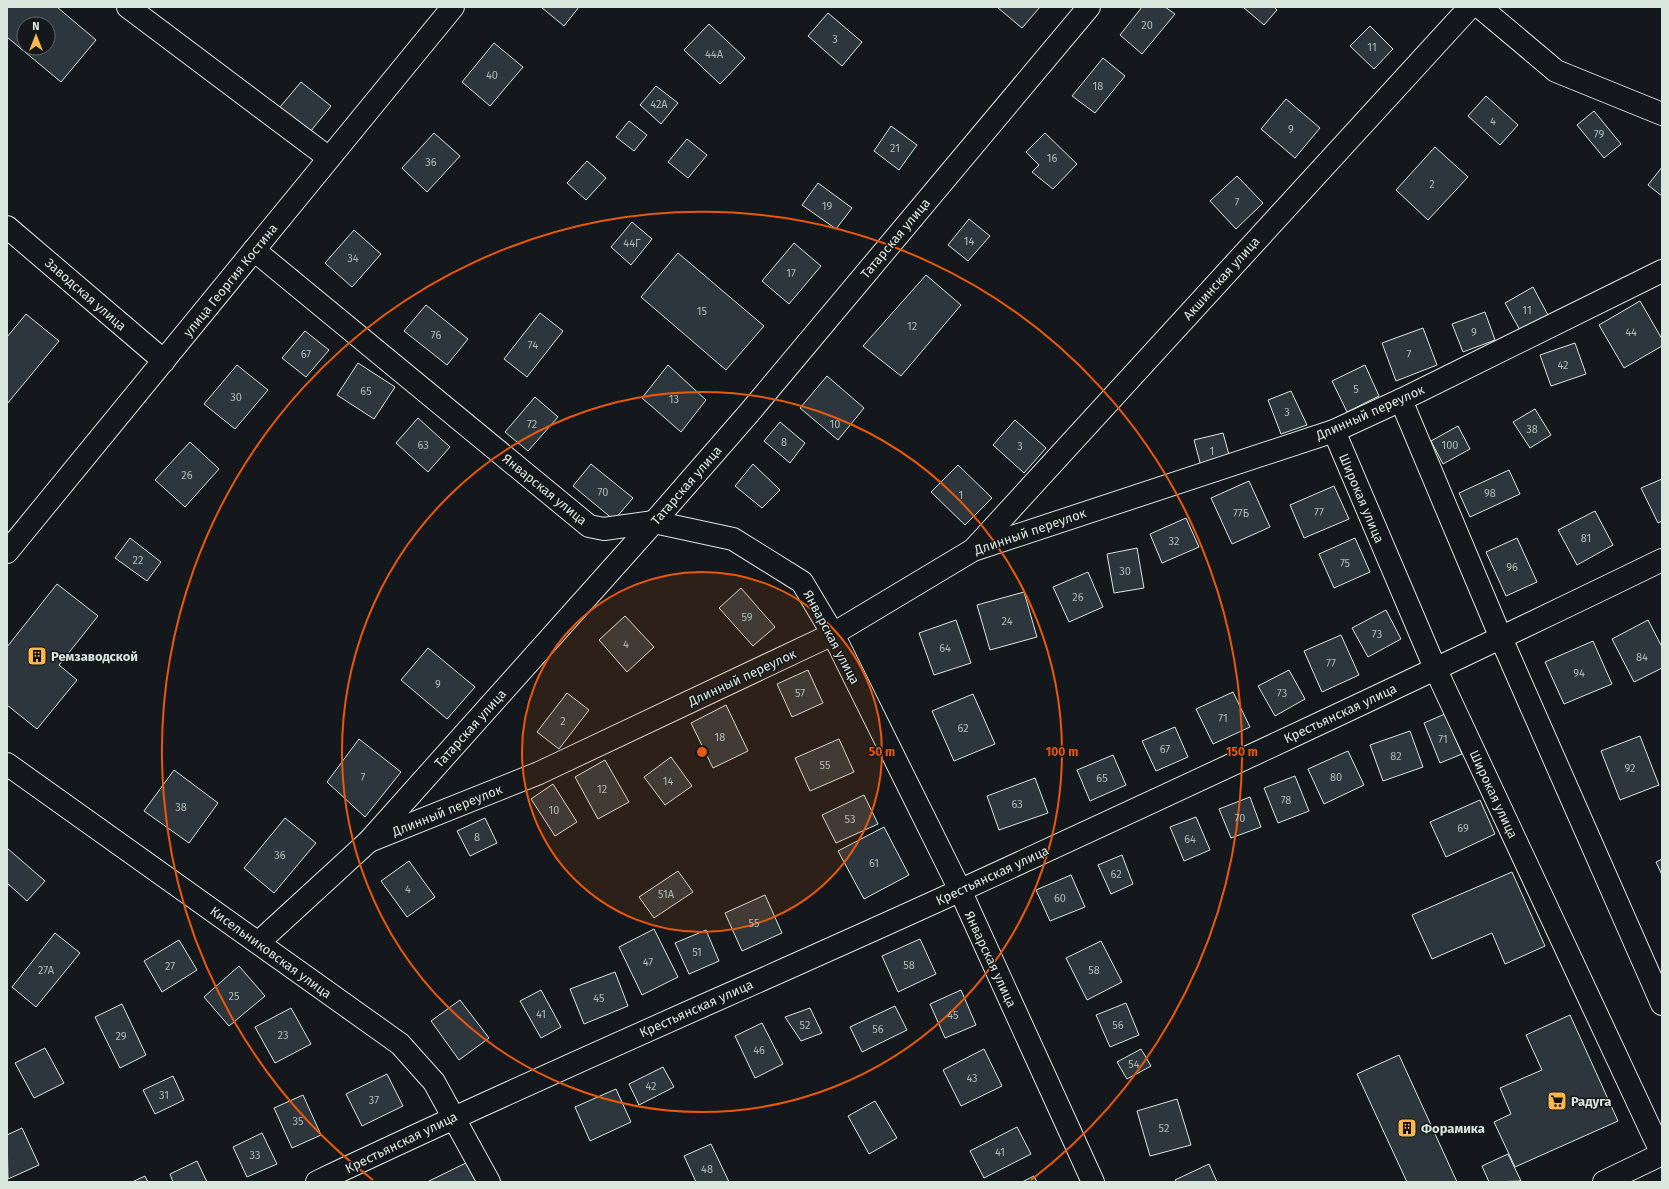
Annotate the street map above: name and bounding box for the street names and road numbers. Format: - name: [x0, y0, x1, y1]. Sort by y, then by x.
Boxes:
- street label: Татарская улица: [858, 195, 933, 281]
- street label: улица Георгия Костина: [180, 221, 281, 340]
- street label: Акшинская улица: [1180, 234, 1263, 323]
- street label: Заводская улица: [42, 255, 129, 334]
- street label: Длинный переулок: [1313, 382, 1427, 444]
- street label: Татарская улица: [648, 443, 725, 528]
- street label: Январская улица: [499, 451, 590, 528]
- street label: Широкая улица: [1336, 451, 1387, 545]
- street label: Длинный переулок: [971, 505, 1088, 558]
- street label: Январская улица: [800, 588, 863, 687]
- street label: Длинный переулок: [685, 646, 799, 709]
- street label: Крестьянская улица: [1281, 681, 1399, 746]
- street label: Татарская улица: [431, 686, 509, 770]
- street label: Широкая улица: [1467, 748, 1521, 841]
- street label: Длинный переулок: [389, 781, 504, 840]
- street label: Крестьянская улица: [933, 843, 1051, 908]
- street label: Кисельниковская улица: [207, 903, 334, 1001]
- street label: Январская улица: [962, 909, 1019, 1010]
- street label: Крестьянская улица: [637, 977, 755, 1040]
- street label: Крестьянская улица: [343, 1109, 460, 1176]

